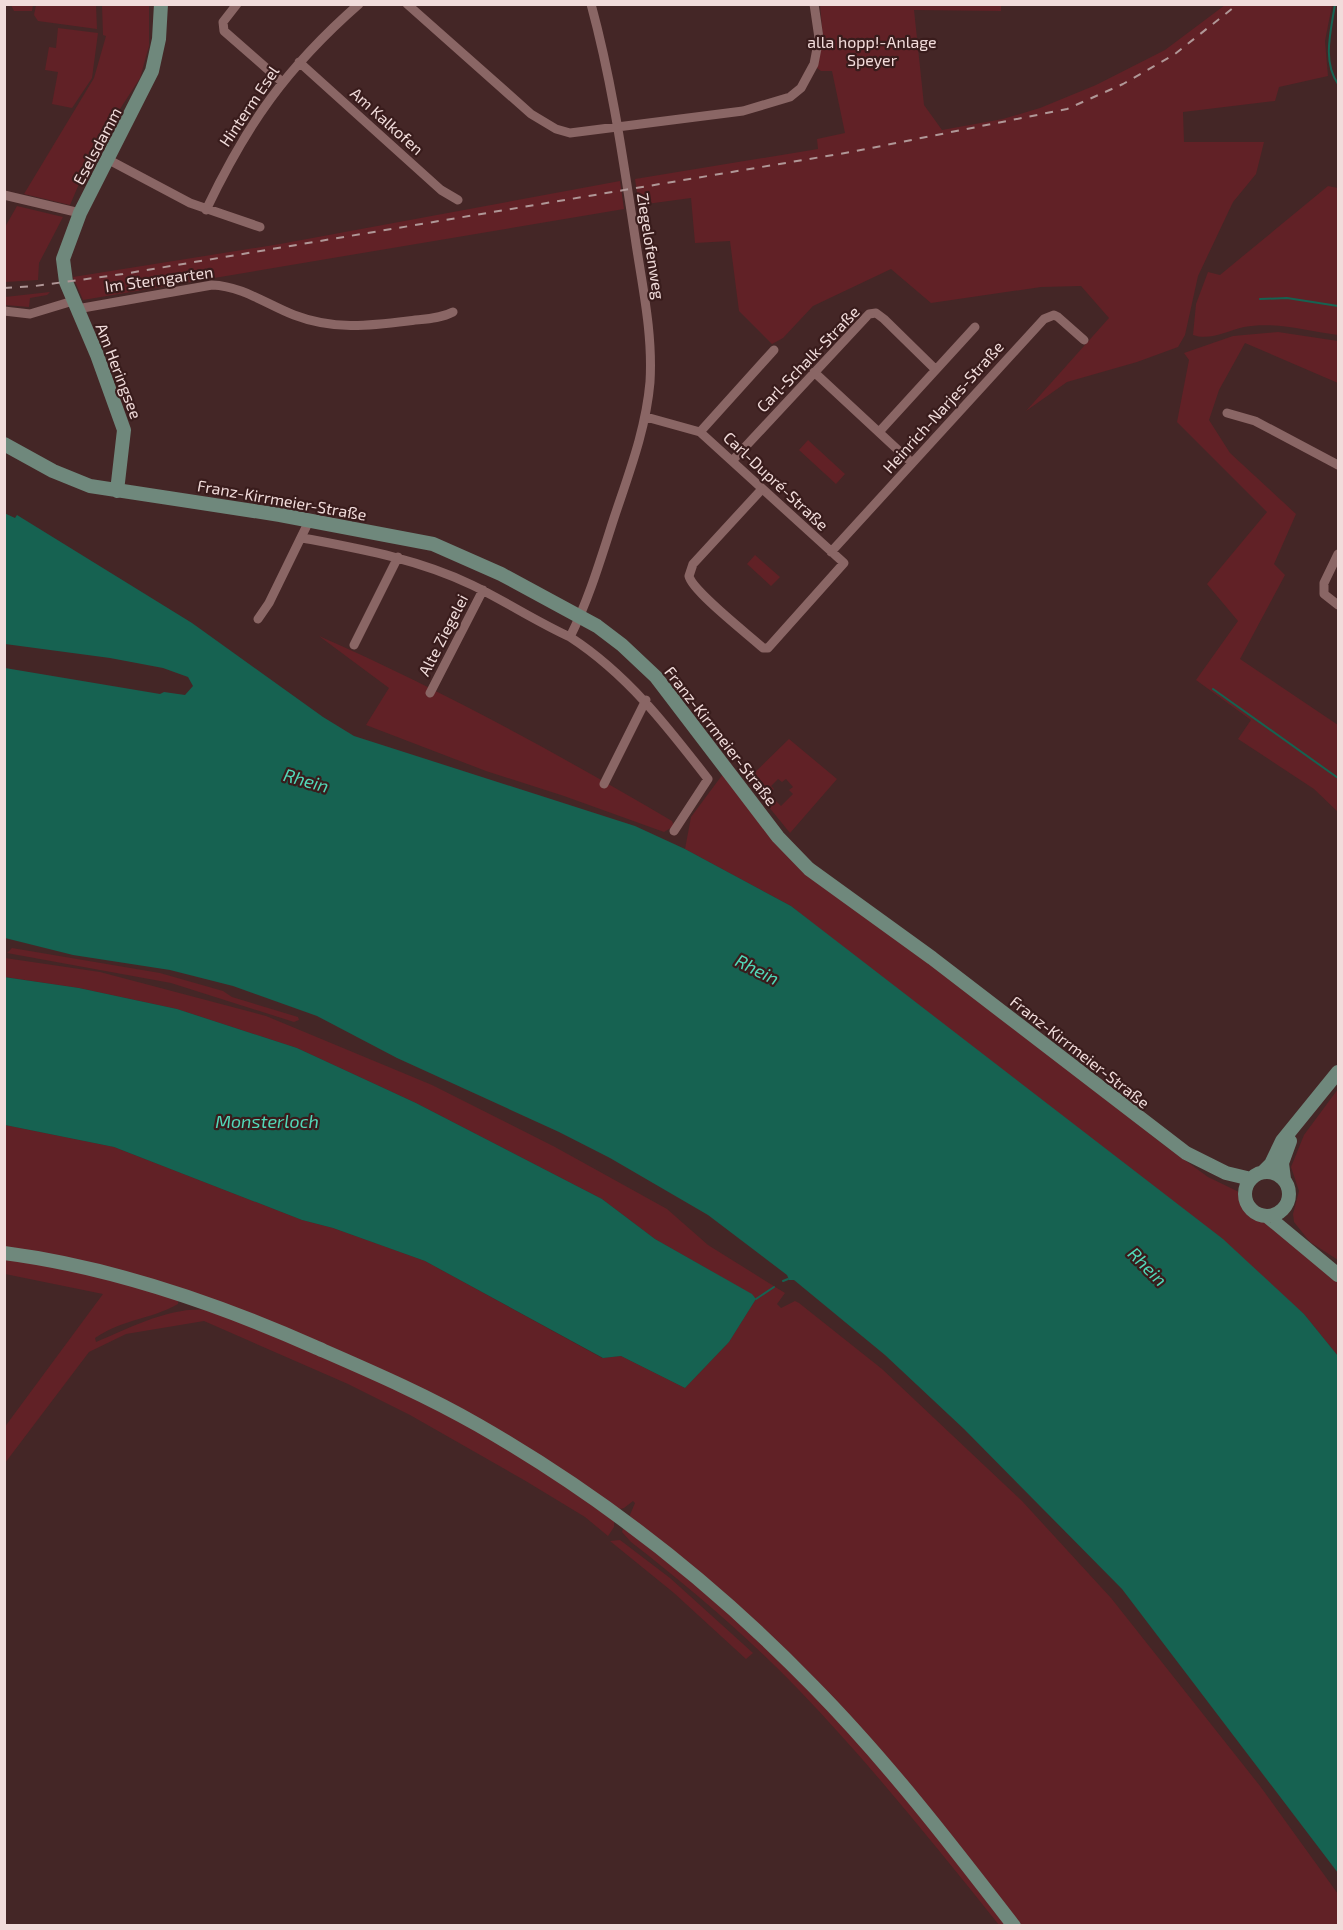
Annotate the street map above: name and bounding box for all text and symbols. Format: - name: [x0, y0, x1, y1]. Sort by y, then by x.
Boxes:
- park label: alla hopp!-Anlage Speyer: [807, 32, 937, 69]
- street label: Hinterm Esel: [215, 62, 283, 150]
- street label: Am Kalkofen: [347, 83, 428, 158]
- street label: Eselsdamm: [68, 104, 125, 188]
- street label: Ziegelofenweg: [634, 191, 669, 301]
- street label: Im Sterngarten: [104, 262, 214, 296]
- street label: Carl-Schalk-Straße: [752, 302, 863, 416]
- street label: Am Heringsee: [93, 320, 146, 421]
- street label: Heinrich-Narjes-Straße: [878, 337, 1008, 477]
- street label: Carl-Dupré-Straße: [720, 427, 833, 534]
- street label: Franz-Kirrmeier-Straße: [196, 475, 368, 524]
- street label: Alte Ziegelei: [414, 591, 471, 679]
- street label: Franz-Kirrmeier-Straße: [661, 662, 782, 809]
- water label: Rhein: [281, 763, 331, 797]
- water label: Rhein: [732, 949, 783, 989]
- street label: Franz-Kirrmeier-Straße: [1007, 991, 1154, 1112]
- water label: Monsterloch: [215, 1110, 319, 1132]
- water label: Rhein: [1124, 1242, 1172, 1290]

